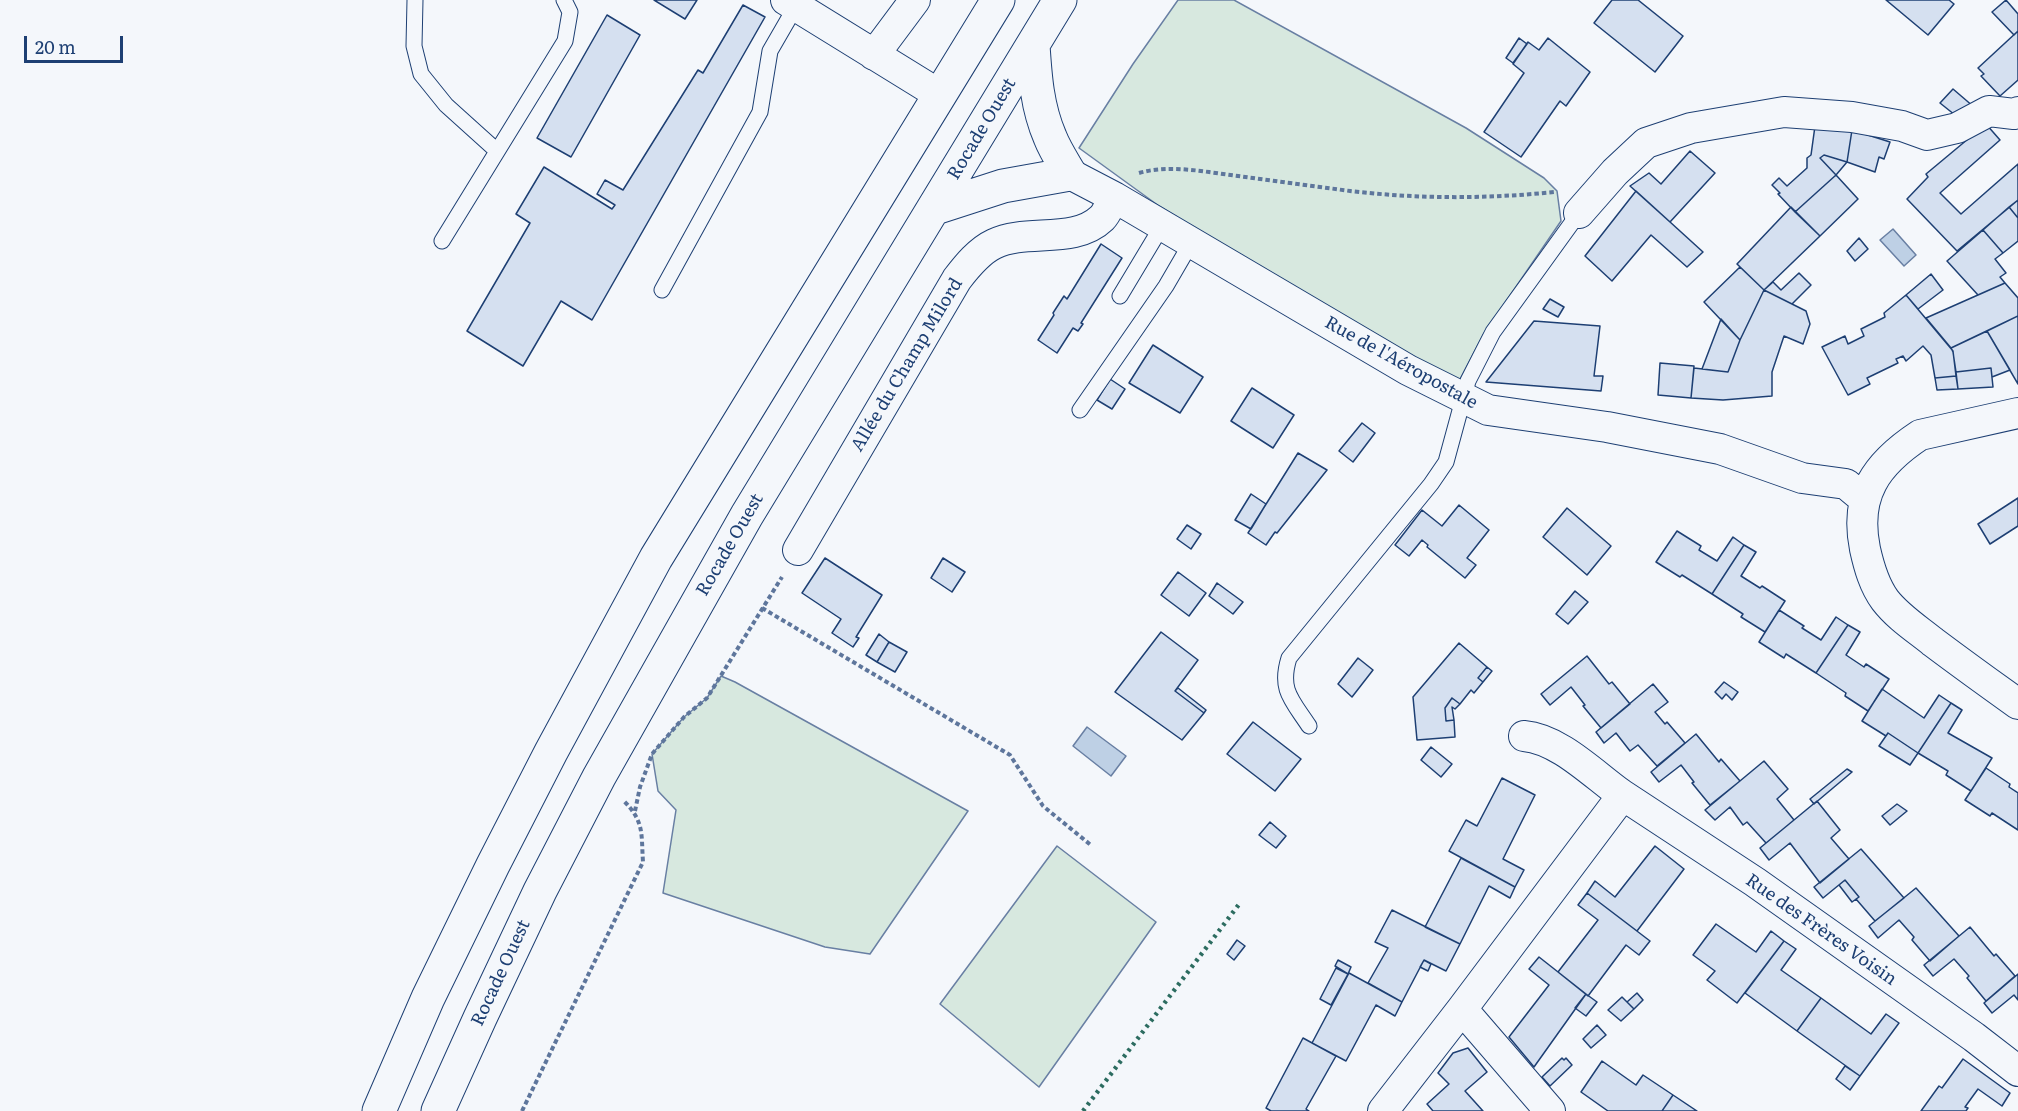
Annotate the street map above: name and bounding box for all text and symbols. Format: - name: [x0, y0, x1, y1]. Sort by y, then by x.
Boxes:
- scale bar: [27, 24, 126, 62]
- text: 20 m: [35, 33, 76, 60]
- street label: Rocade Ouest: [943, 74, 1021, 184]
- street label: Allée du Champ Milord: [847, 274, 967, 456]
- street label: Rue de l'Aéropostale: [1321, 312, 1481, 414]
- street label: Rocade Ouest: [692, 490, 768, 600]
- street label: Rue des Frères Voisin: [1741, 870, 1901, 990]
- street label: Rocade Ouest: [467, 916, 535, 1030]

